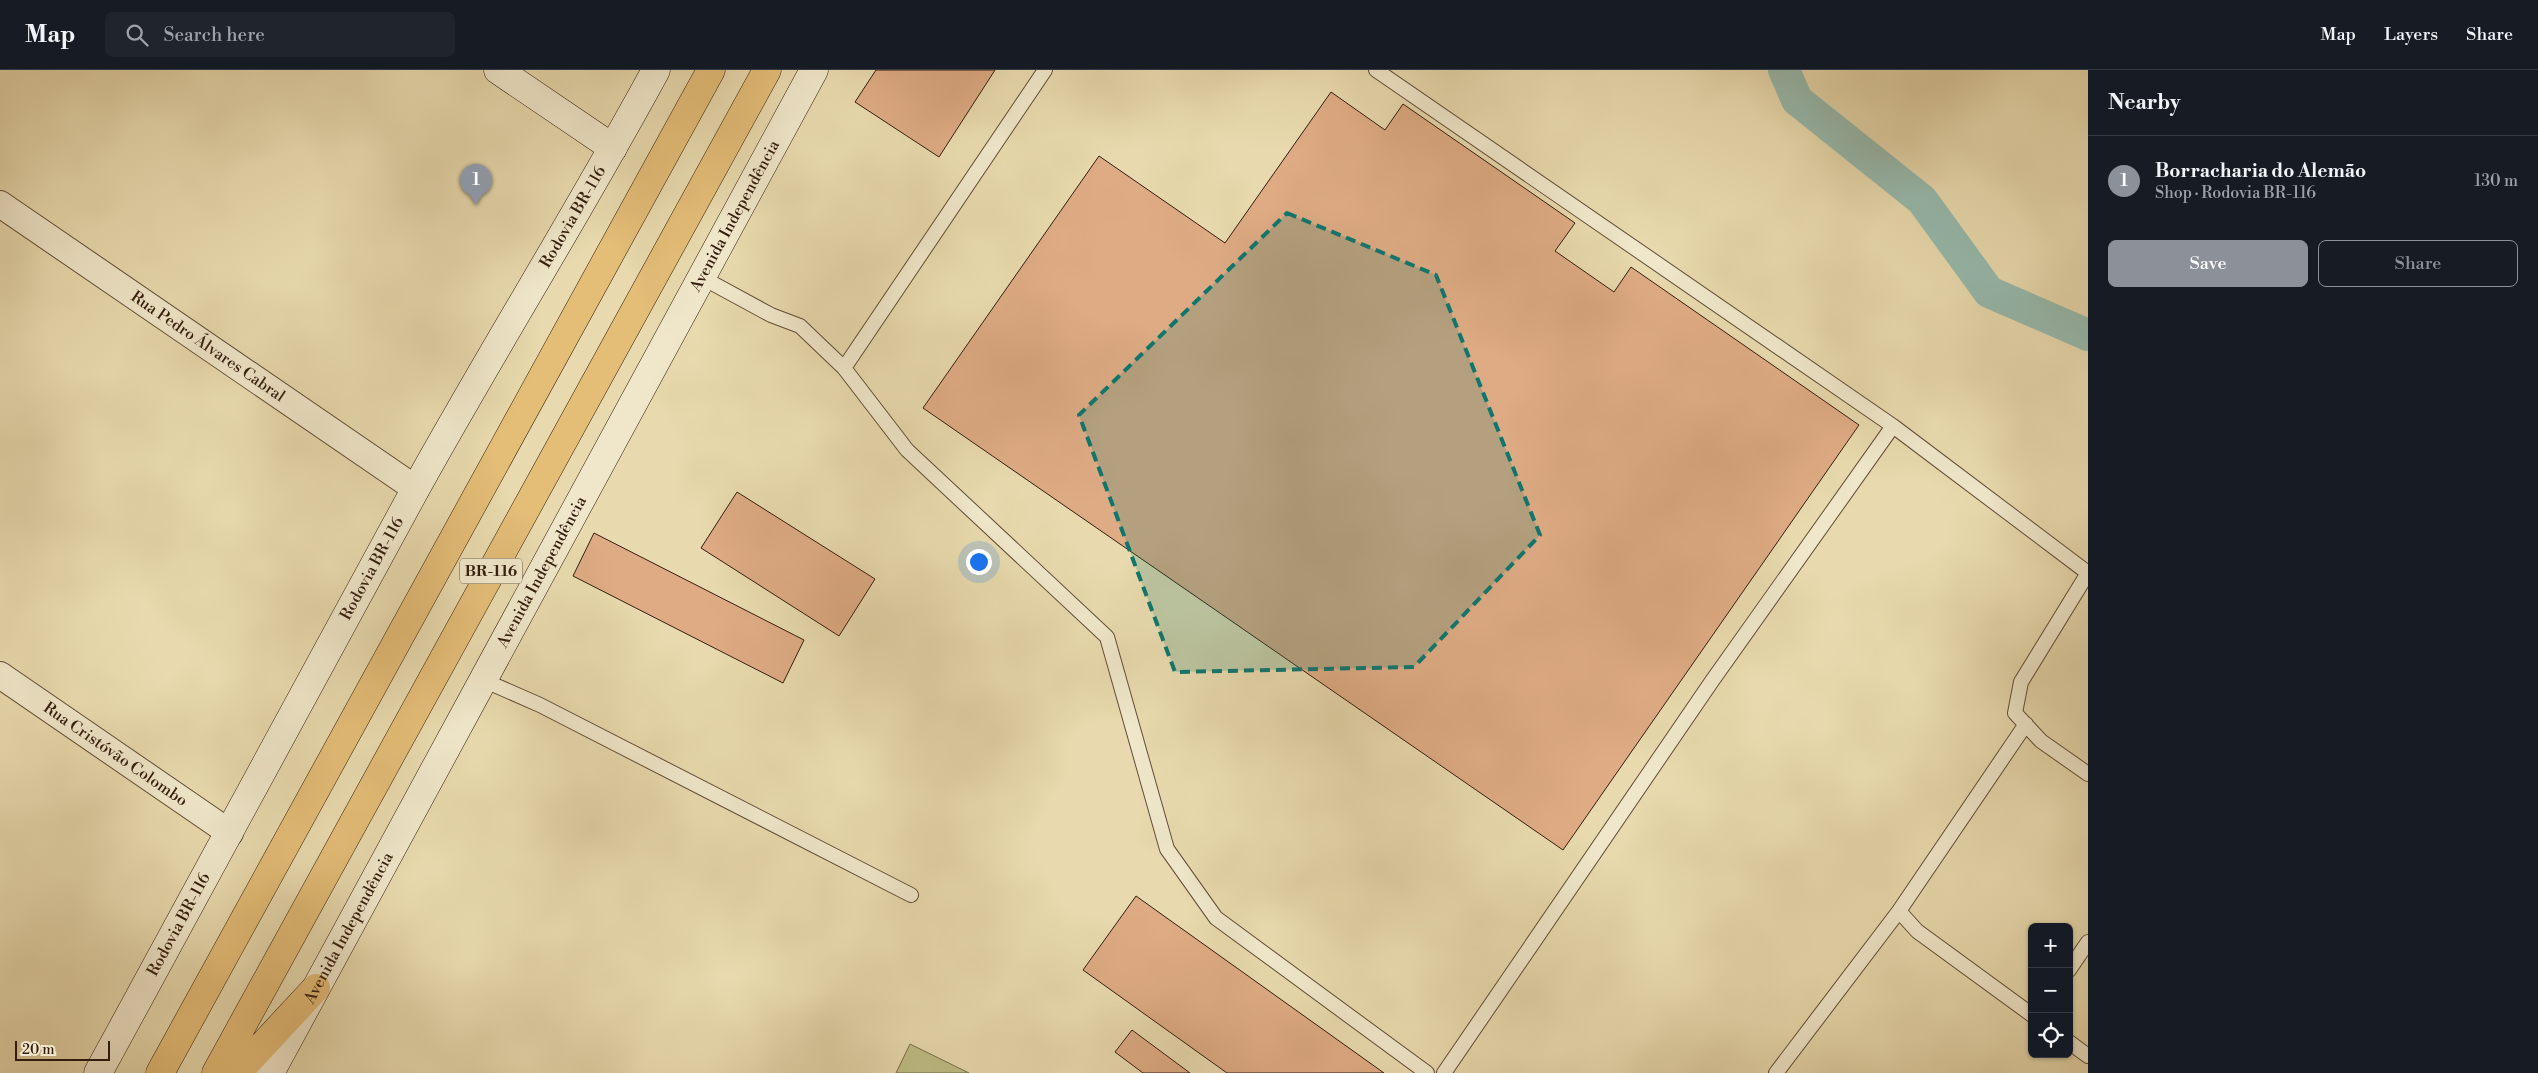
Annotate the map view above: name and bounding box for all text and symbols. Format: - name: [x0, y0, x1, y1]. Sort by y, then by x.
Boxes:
- search box: [105, 12, 455, 57]
- text: Map: [25, 20, 75, 50]
- icon: search: [123, 21, 151, 49]
- text: Search here: [163, 23, 265, 47]
- text: Map: [2321, 23, 2356, 46]
- text: Layers: [2384, 23, 2438, 46]
- text: Share: [2466, 23, 2513, 46]
- text: Nearby: [2108, 90, 2181, 116]
- street label: Avenida Independência: [685, 136, 784, 296]
- text: Borracharia do Alemão: [2155, 159, 2366, 183]
- street label: Rodovia BR-116: [535, 162, 610, 272]
- pin: 1: [460, 164, 492, 205]
- text: 1: [2120, 171, 2128, 191]
- text: 130 m: [2474, 171, 2518, 191]
- text: Shop · Rodovia BR-116: [2155, 183, 2316, 203]
- button: Save: [2108, 240, 2308, 287]
- button: Share: [2318, 240, 2518, 287]
- street label: Rua Pedro Álvares Cabral: [127, 287, 289, 406]
- street label: Avenida Independência: [492, 492, 591, 652]
- street label: Rodovia BR-116: [336, 513, 408, 624]
- your location: [966, 549, 992, 575]
- road number: BR-116: [460, 558, 522, 584]
- street label: Rua Cristóvão Colombo: [39, 698, 191, 811]
- street label: Avenida Independência: [299, 848, 398, 1008]
- street label: Rodovia BR-116: [143, 869, 215, 980]
- map controls: [2028, 923, 2073, 1058]
- button: +: [2028, 923, 2073, 968]
- button: −: [2028, 968, 2073, 1013]
- button: locate: [2028, 1013, 2073, 1058]
- scale bar: [15, 1038, 110, 1061]
- text: 20 m: [22, 1041, 54, 1059]

